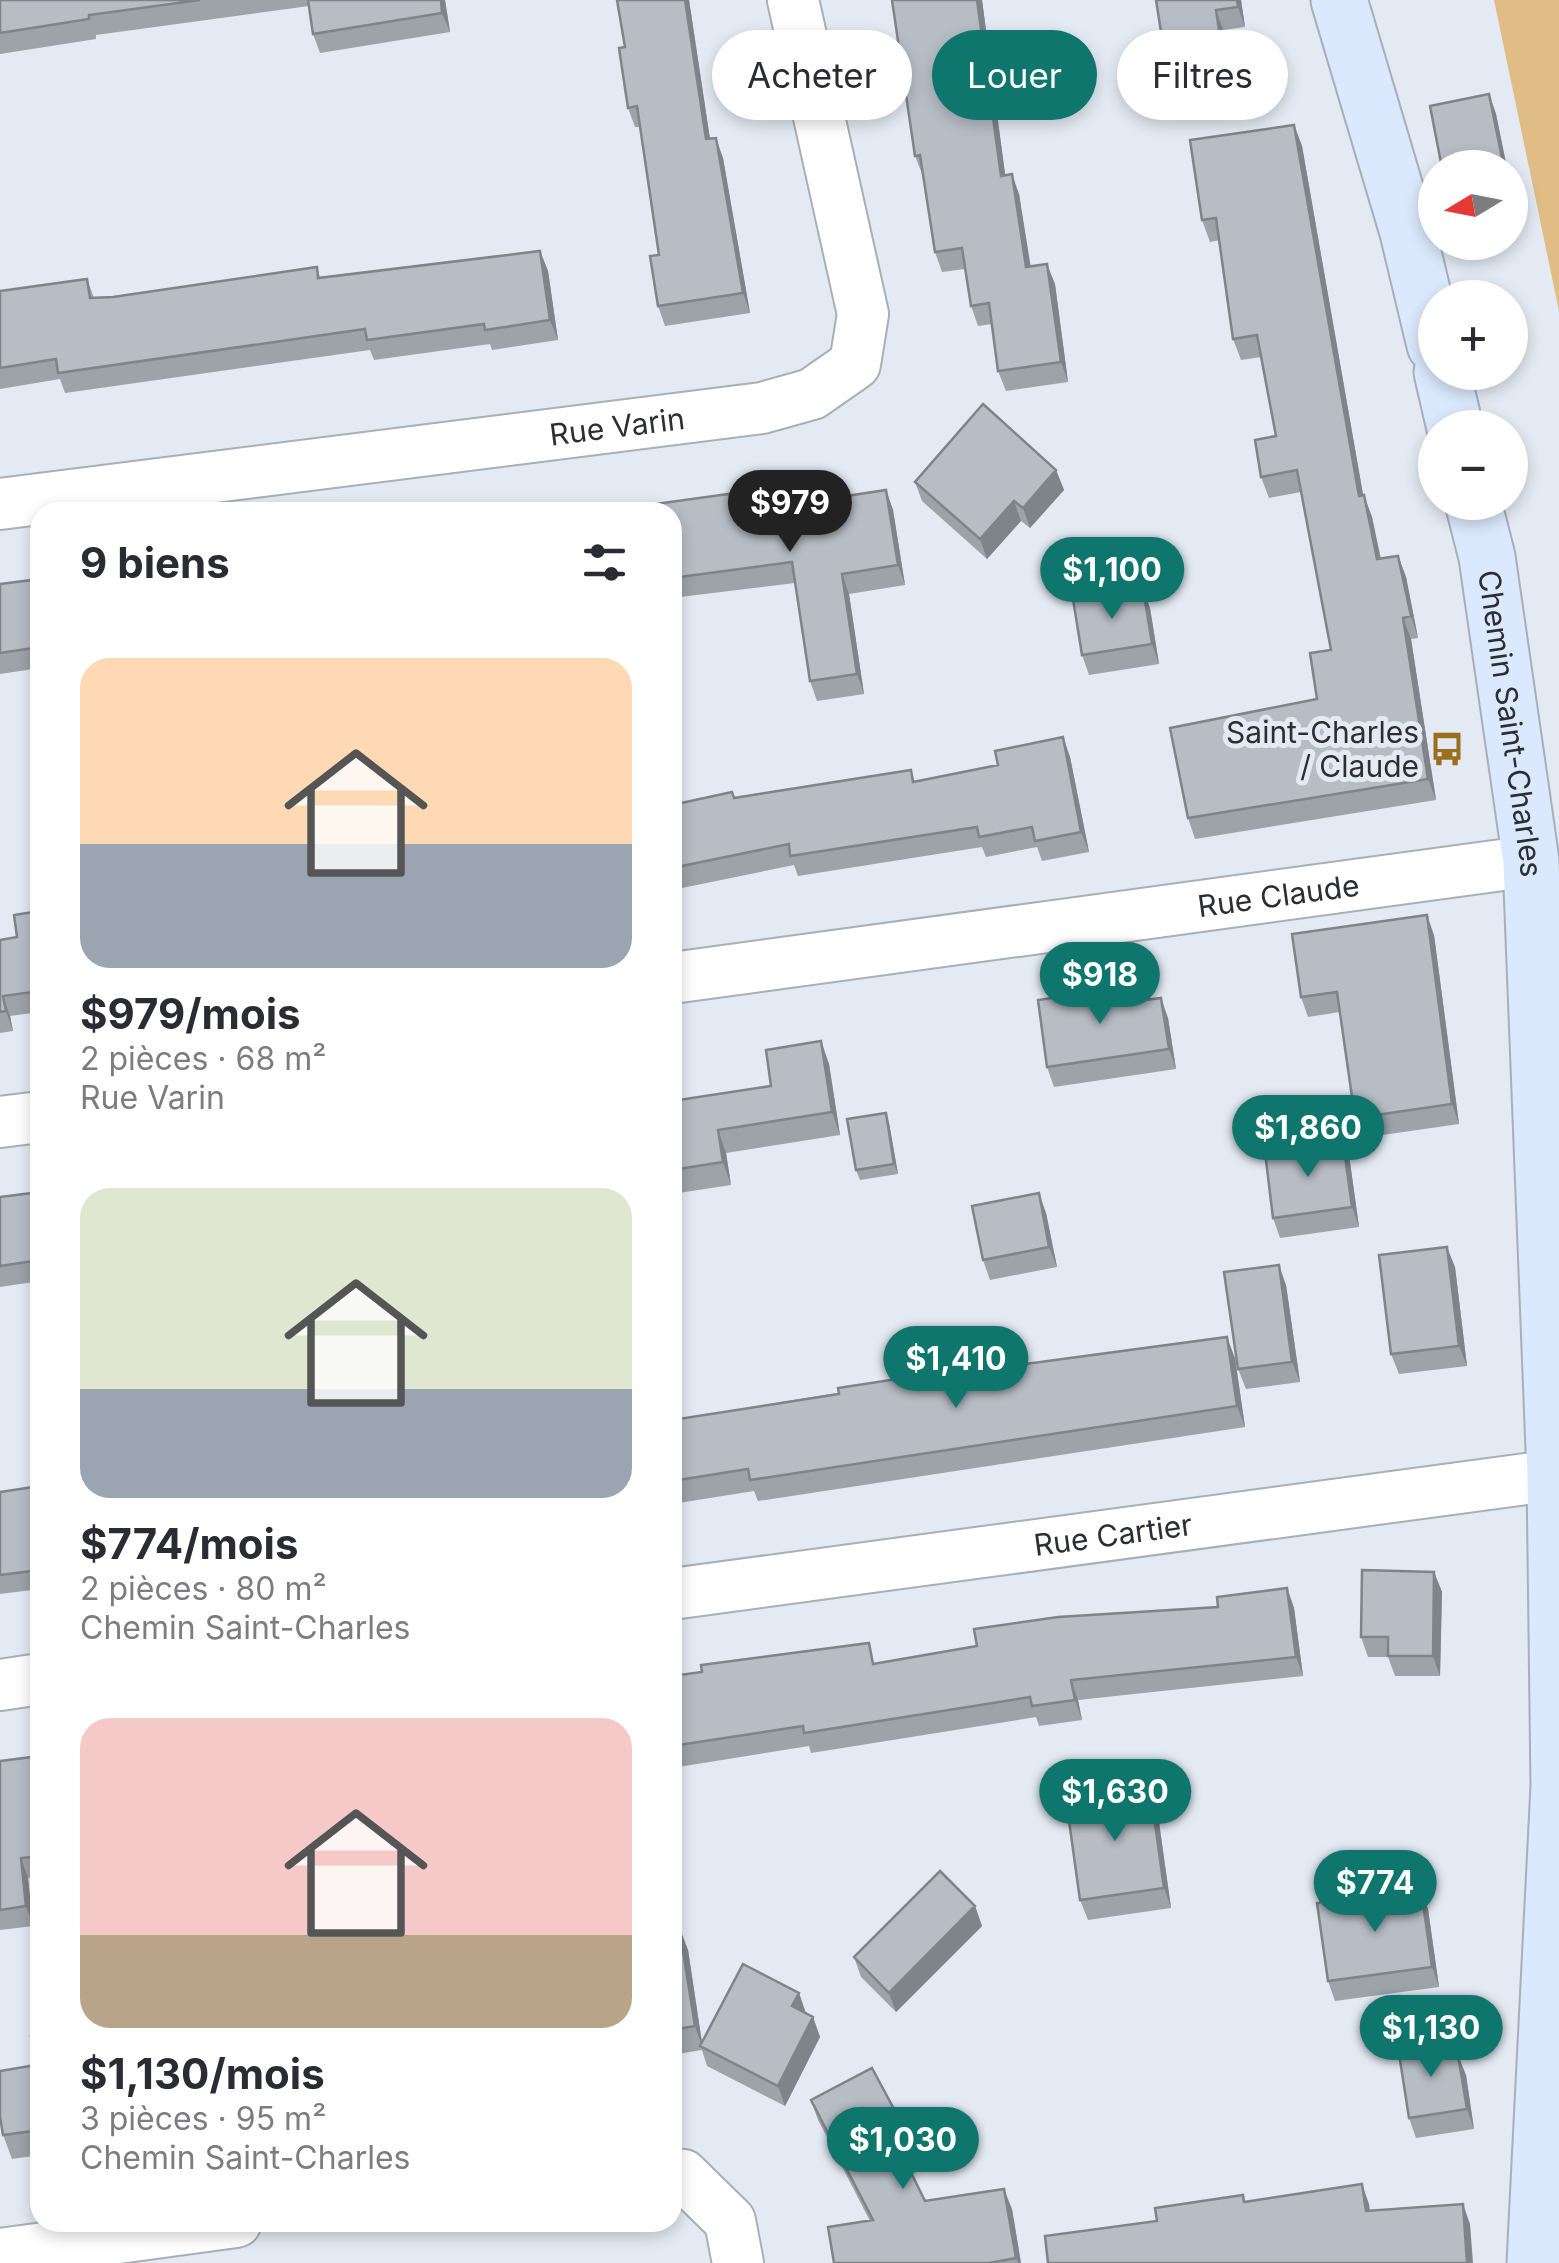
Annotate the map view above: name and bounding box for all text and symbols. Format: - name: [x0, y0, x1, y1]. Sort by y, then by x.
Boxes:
- chip: Acheter: [712, 30, 912, 120]
- chip: Louer: [932, 30, 1097, 120]
- chip: Filtres: [1117, 30, 1288, 120]
- north arrow: [1418, 150, 1528, 260]
- map controls: [1418, 150, 1528, 520]
- button: +: [1418, 280, 1528, 390]
- street label: Rue Varin: [547, 400, 687, 453]
- button: −: [1418, 410, 1528, 520]
- pin: $979: [731, 470, 849, 555]
- text: $979: [750, 483, 830, 522]
- icon: filters: [577, 535, 632, 590]
- text: 9 biens: [80, 537, 230, 588]
- pin: $1,100: [1031, 537, 1193, 622]
- text: $1,100: [1062, 550, 1162, 589]
- street label: Chemin Saint-Charles: [1471, 568, 1550, 878]
- place label: Saint-Charles / Claude: [1226, 714, 1419, 784]
- icon: home: [266, 723, 446, 903]
- bus stop icon: Saint-Charles / Claude: [1428, 730, 1466, 768]
- street label: Rue Claude: [1195, 867, 1361, 924]
- pin: $918: [1041, 942, 1159, 1027]
- text: $918: [1062, 955, 1138, 994]
- text: $979/mois: [80, 988, 301, 1039]
- text: 2 pièces · 68 m²: [80, 1039, 326, 1078]
- text: Rue Varin: [80, 1078, 225, 1117]
- pin: $1,860: [1227, 1095, 1389, 1180]
- text: $1,860: [1254, 1108, 1362, 1147]
- icon: home: [266, 1253, 446, 1433]
- pin: $1,410: [875, 1326, 1037, 1411]
- text: $1,410: [905, 1339, 1007, 1378]
- street label: Rue Cartier: [1032, 1506, 1194, 1563]
- text: $774/mois: [80, 1518, 298, 1569]
- text: 2 pièces · 80 m²: [80, 1569, 327, 1608]
- text: Chemin Saint-Charles: [80, 1608, 410, 1647]
- pin: $1,630: [1034, 1759, 1196, 1844]
- text: $1,630: [1061, 1772, 1169, 1811]
- icon: home: [266, 1783, 446, 1963]
- pin: $774: [1316, 1850, 1434, 1935]
- text: $774: [1336, 1863, 1414, 1902]
- pin: $1,130: [1350, 1995, 1512, 2080]
- text: $1,130: [1382, 2008, 1480, 2047]
- text: $1,130/mois: [80, 2048, 325, 2099]
- text: 3 pièces · 95 m²: [80, 2099, 326, 2138]
- pin: $1,030: [822, 2107, 984, 2192]
- text: $1,030: [849, 2120, 957, 2159]
- text: Chemin Saint-Charles: [80, 2138, 410, 2177]

